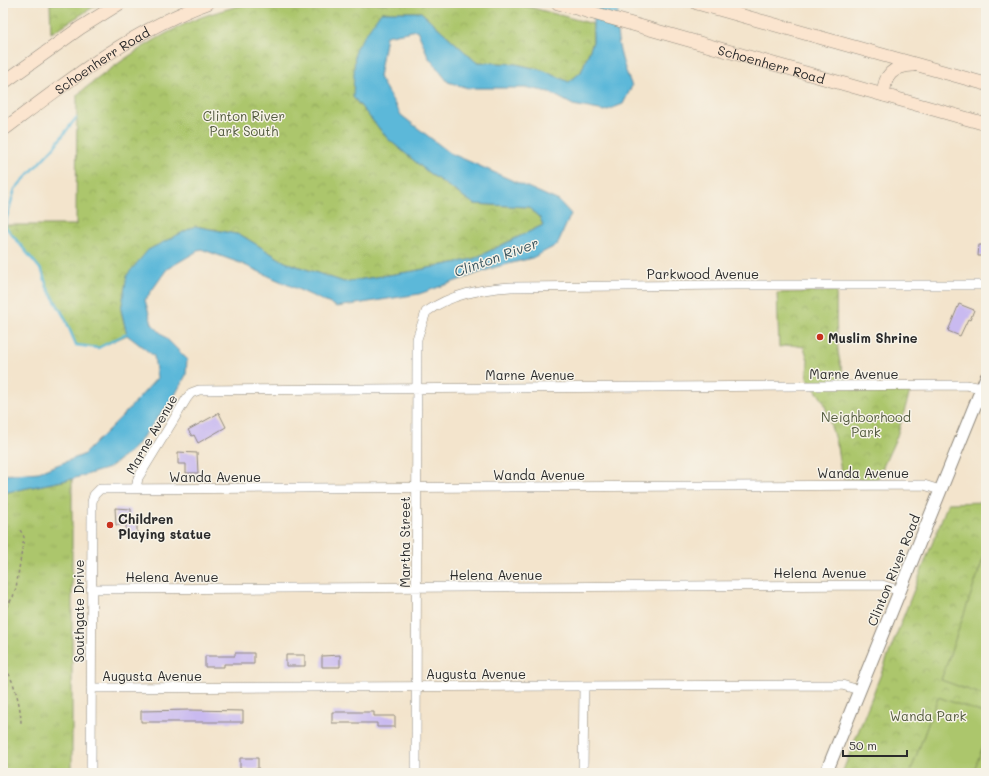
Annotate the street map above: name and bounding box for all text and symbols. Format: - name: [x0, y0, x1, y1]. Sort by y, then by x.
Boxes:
- street label: Schoenherr Road: [51, 23, 152, 97]
- street label: Schoenherr Road: [716, 40, 827, 87]
- park label: Clinton River Park South: [203, 107, 285, 139]
- water label: Clinton River: [451, 233, 541, 281]
- street label: Parkwood Avenue: [647, 265, 759, 282]
- place label: Muslim Shrine: [828, 329, 918, 346]
- marker: Muslim Shrine: [815, 332, 825, 342]
- street label: Marne Avenue: [809, 365, 899, 382]
- street label: Marne Avenue: [485, 366, 575, 383]
- street label: Marne Avenue: [121, 391, 181, 477]
- park label: Neighborhood Park: [821, 408, 911, 440]
- street label: Wanda Avenue: [817, 464, 909, 481]
- street label: Wanda Avenue: [493, 466, 585, 483]
- street label: Wanda Avenue: [169, 468, 261, 485]
- street label: Martha Street: [396, 496, 413, 588]
- place label: Children Playing statue: [118, 510, 211, 543]
- street label: Clinton River Road: [863, 512, 923, 628]
- marker: Children Playing statue: [105, 520, 115, 530]
- street label: Southgate Drive: [70, 559, 87, 663]
- street label: Helena Avenue: [773, 564, 867, 581]
- street label: Helena Avenue: [449, 566, 543, 583]
- street label: Helena Avenue: [125, 568, 219, 585]
- street label: Augusta Avenue: [426, 665, 526, 682]
- street label: Augusta Avenue: [102, 667, 202, 684]
- park label: Wanda Park: [890, 707, 966, 724]
- scale bar: [843, 732, 907, 758]
- text: 50 m: [849, 737, 877, 753]

